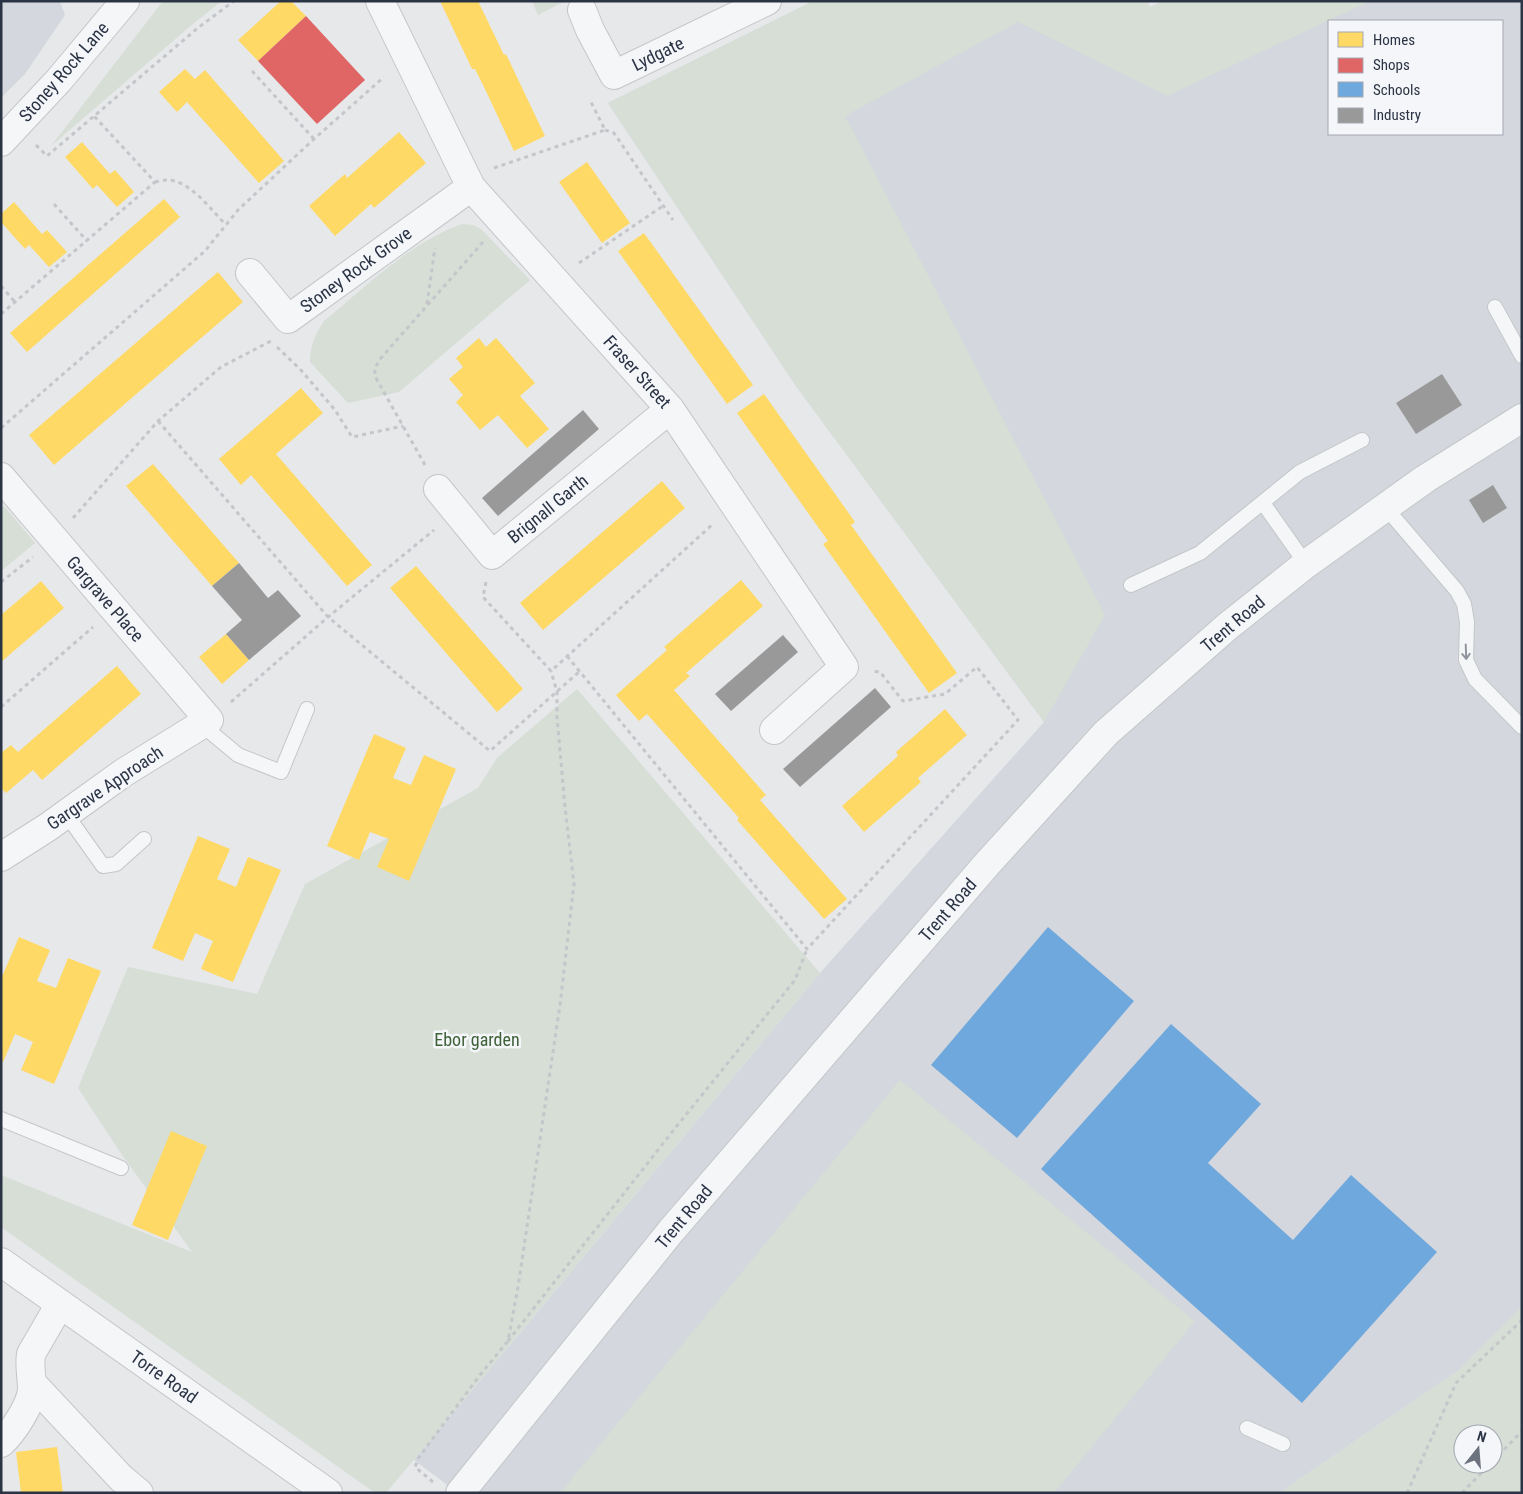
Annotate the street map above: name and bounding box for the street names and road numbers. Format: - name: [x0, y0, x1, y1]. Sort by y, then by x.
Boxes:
- street label: Stoney Rock Lane: [14, 17, 113, 126]
- street label: Lydgate: [628, 32, 687, 75]
- street label: Stoney Rock Grove: [296, 222, 415, 317]
- street label: Fraser Street: [599, 331, 675, 412]
- street label: Brignall Garth: [503, 470, 592, 547]
- street label: Gargrave Place: [62, 552, 148, 646]
- street label: Trent Road: [1197, 591, 1269, 656]
- street label: Gargrave Approach: [43, 741, 167, 834]
- street label: Trent Road: [915, 874, 981, 946]
- street label: Trent Road: [651, 1181, 716, 1253]
- street label: Torre Road: [127, 1346, 202, 1407]

